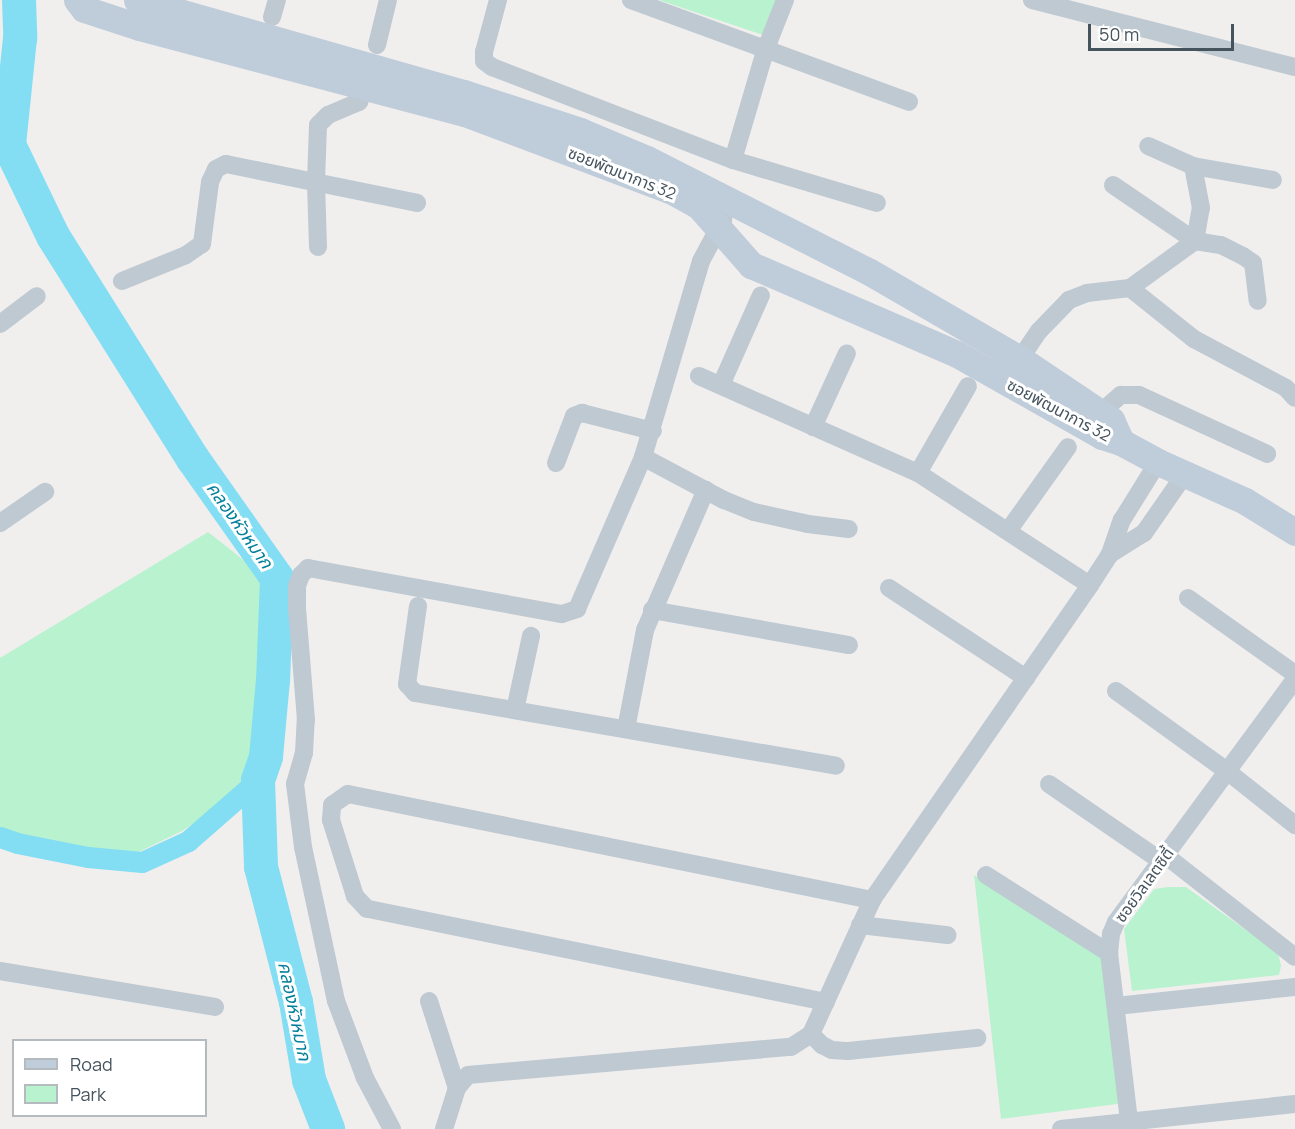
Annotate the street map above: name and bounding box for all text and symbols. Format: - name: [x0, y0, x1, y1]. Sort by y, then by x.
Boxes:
- scale bar: [1091, 12, 1236, 50]
- text: 50 m: [1099, 22, 1139, 46]
- street label: ซอยพัฒนาการ 32: [565, 143, 679, 203]
- street label: ซอยพัฒนาการ 32: [1004, 375, 1114, 445]
- water label: คลองหัวหมาก: [202, 478, 278, 572]
- street label: ซอยวิลเลตซิตี้: [1111, 844, 1177, 926]
- water label: คลองหัวหมาก: [274, 960, 316, 1062]
- legend: [12, 1039, 207, 1117]
- text: Road: [70, 1052, 113, 1076]
- text: Park: [70, 1082, 106, 1106]

